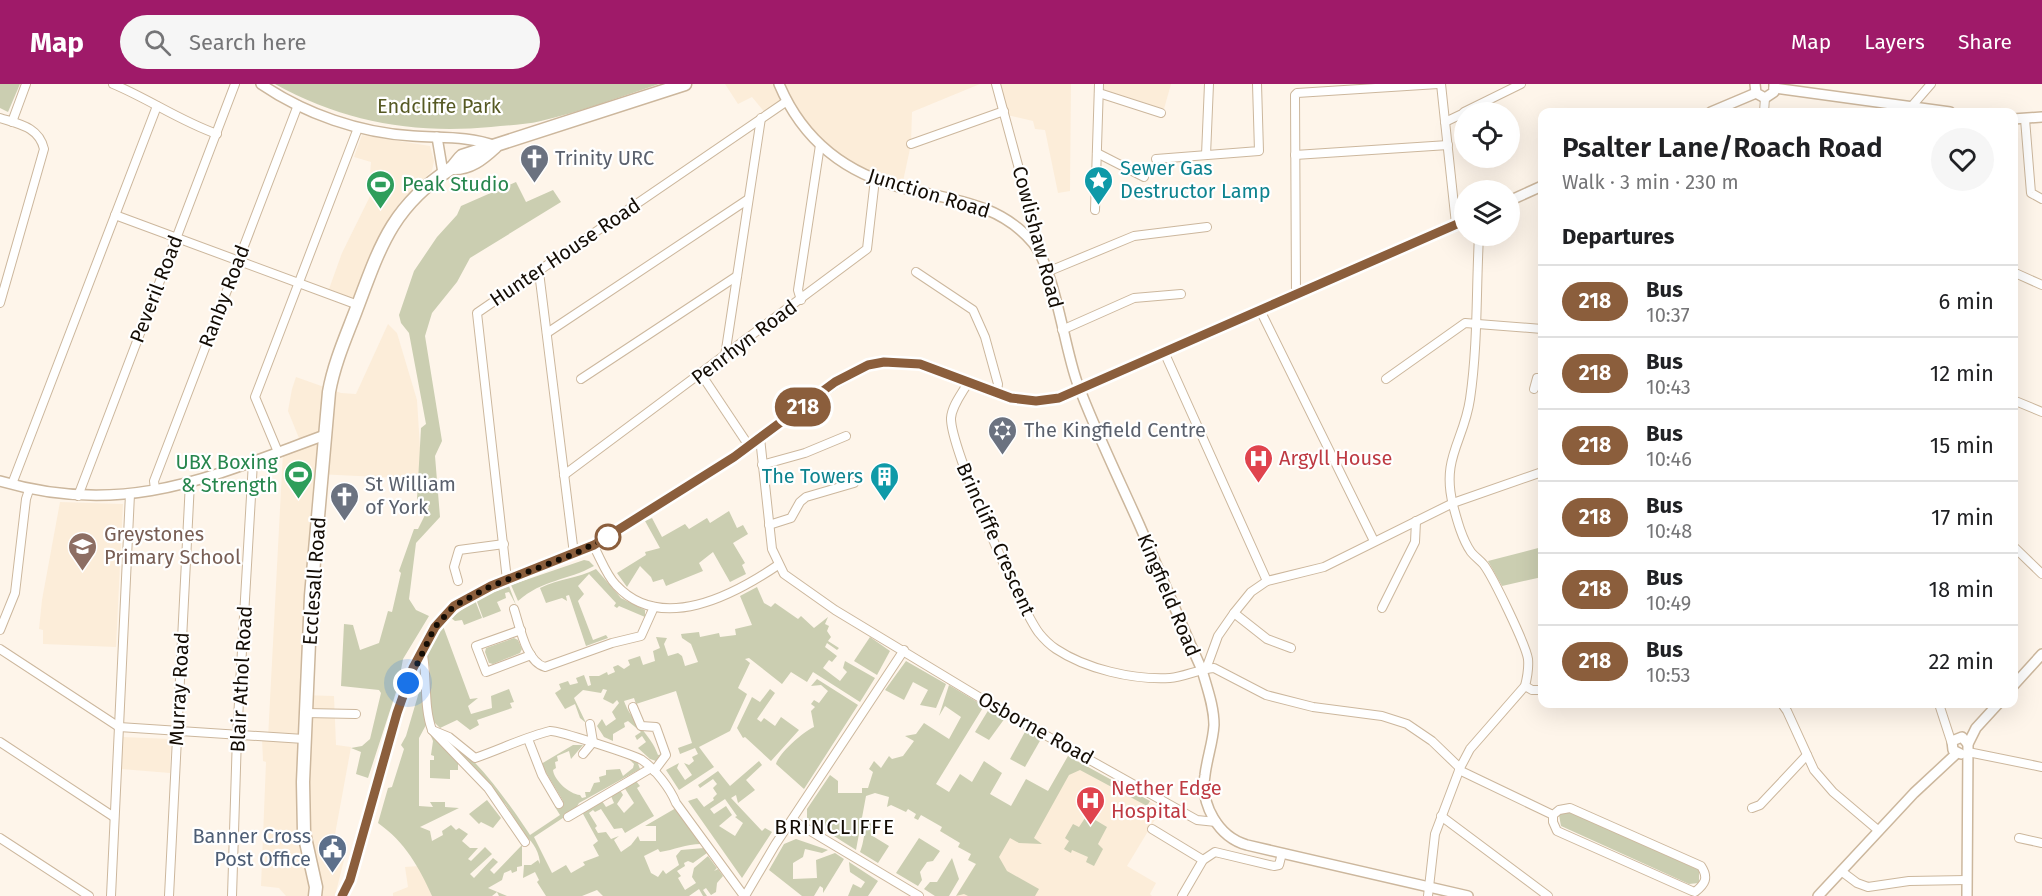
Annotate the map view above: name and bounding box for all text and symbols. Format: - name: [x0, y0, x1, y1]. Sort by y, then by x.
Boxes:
- search box: [120, 15, 540, 69]
- text: Map: [30, 26, 84, 59]
- icon: search: [141, 26, 174, 59]
- text: Search here: [189, 29, 307, 56]
- text: Map: [1791, 29, 1831, 55]
- text: Layers: [1864, 29, 1925, 55]
- text: Share: [1958, 29, 2012, 55]
- park label: Endcliffe Park: [377, 94, 502, 118]
- map controls: [1454, 102, 1520, 246]
- button: locate: [1454, 102, 1520, 168]
- button: heart: [1931, 128, 1994, 191]
- text: Psalter Lane/Roach Road: [1562, 131, 1883, 164]
- church icon: Trinity URC: [518, 142, 550, 184]
- place label: Trinity URC: [555, 146, 654, 170]
- place label: Sewer Gas Destructor Lamp: [1120, 156, 1271, 203]
- street label: Junction Road: [865, 163, 993, 223]
- street label: Cowlishaw Road: [1008, 163, 1068, 311]
- place icon: Sewer Gas Destructor Lamp: [1083, 164, 1115, 206]
- sports icon: Peak Studio: [365, 168, 397, 210]
- text: Walk · 3 min · 230 m: [1562, 170, 1739, 194]
- place label: Peak Studio: [402, 172, 509, 196]
- button: layers: [1454, 180, 1520, 246]
- street label: Hunter House Road: [485, 193, 645, 311]
- text: Departures: [1562, 223, 1674, 250]
- street label: Peveril Road: [125, 232, 187, 346]
- street label: Ranby Road: [194, 241, 254, 351]
- text: Bus: [1646, 276, 1683, 303]
- text: 218: [1579, 288, 1611, 314]
- text: 6 min: [1938, 288, 1994, 315]
- street label: Penrhyn Road: [686, 295, 802, 389]
- text: 10:37: [1646, 303, 1690, 327]
- text: Bus: [1646, 348, 1683, 375]
- text: 218: [1579, 360, 1611, 386]
- text: 12 min: [1930, 360, 1994, 387]
- text: 10:43: [1646, 375, 1691, 399]
- line badge: 218: [768, 388, 838, 426]
- text: 218: [787, 394, 819, 420]
- synagogue icon: The Kingfield Centre: [987, 414, 1019, 456]
- place label: The Kingfield Centre: [1024, 418, 1206, 442]
- text: Bus: [1646, 420, 1683, 447]
- text: 218: [1579, 432, 1611, 458]
- text: 15 min: [1930, 432, 1994, 459]
- hospital icon: Argyll House: [1242, 442, 1274, 484]
- place label: Argyll House: [1279, 446, 1392, 470]
- text: 10:46: [1646, 447, 1692, 471]
- place label: UBX Boxing & Strength: [176, 450, 279, 497]
- sports icon: UBX Boxing & Strength: [283, 458, 315, 500]
- street label: Brincliffe Crescent: [951, 459, 1041, 620]
- building icon: The Towers: [868, 460, 900, 502]
- place label: The Towers: [762, 464, 863, 488]
- place label: St William of York: [365, 472, 456, 519]
- church icon: St William of York: [328, 480, 360, 522]
- text: Bus: [1646, 492, 1683, 519]
- text: 218: [1579, 504, 1611, 530]
- text: 17 min: [1931, 504, 1994, 531]
- street label: Ecclesall Road: [298, 516, 330, 646]
- text: 10:48: [1646, 519, 1692, 543]
- place label: Greystones Primary School: [104, 522, 241, 569]
- unlabelled marker: [595, 524, 621, 550]
- school or university icon: Greystones Primary School: [67, 530, 99, 572]
- street label: Kingfield Road: [1132, 530, 1206, 660]
- text: Bus: [1646, 564, 1683, 591]
- text: 218: [1579, 576, 1611, 602]
- text: 18 min: [1929, 576, 1994, 603]
- text: 10:49: [1646, 591, 1691, 615]
- street label: Blair Athol Road: [225, 605, 257, 753]
- street label: Murray Road: [164, 632, 194, 746]
- text: Bus: [1646, 636, 1683, 663]
- text: 218: [1579, 648, 1611, 674]
- text: 22 min: [1928, 648, 1994, 675]
- text: 10:53: [1646, 663, 1691, 687]
- your location: [393, 668, 423, 698]
- street label: Osborne Road: [974, 686, 1098, 770]
- place label: Nether Edge Hospital: [1111, 776, 1222, 823]
- hospital icon: Nether Edge Hospital: [1074, 784, 1106, 826]
- district label: BRINCLIFFE: [774, 814, 896, 840]
- place label: Banner Cross Post Office: [192, 824, 311, 871]
- public building icon: Banner Cross Post Office: [316, 832, 348, 874]

